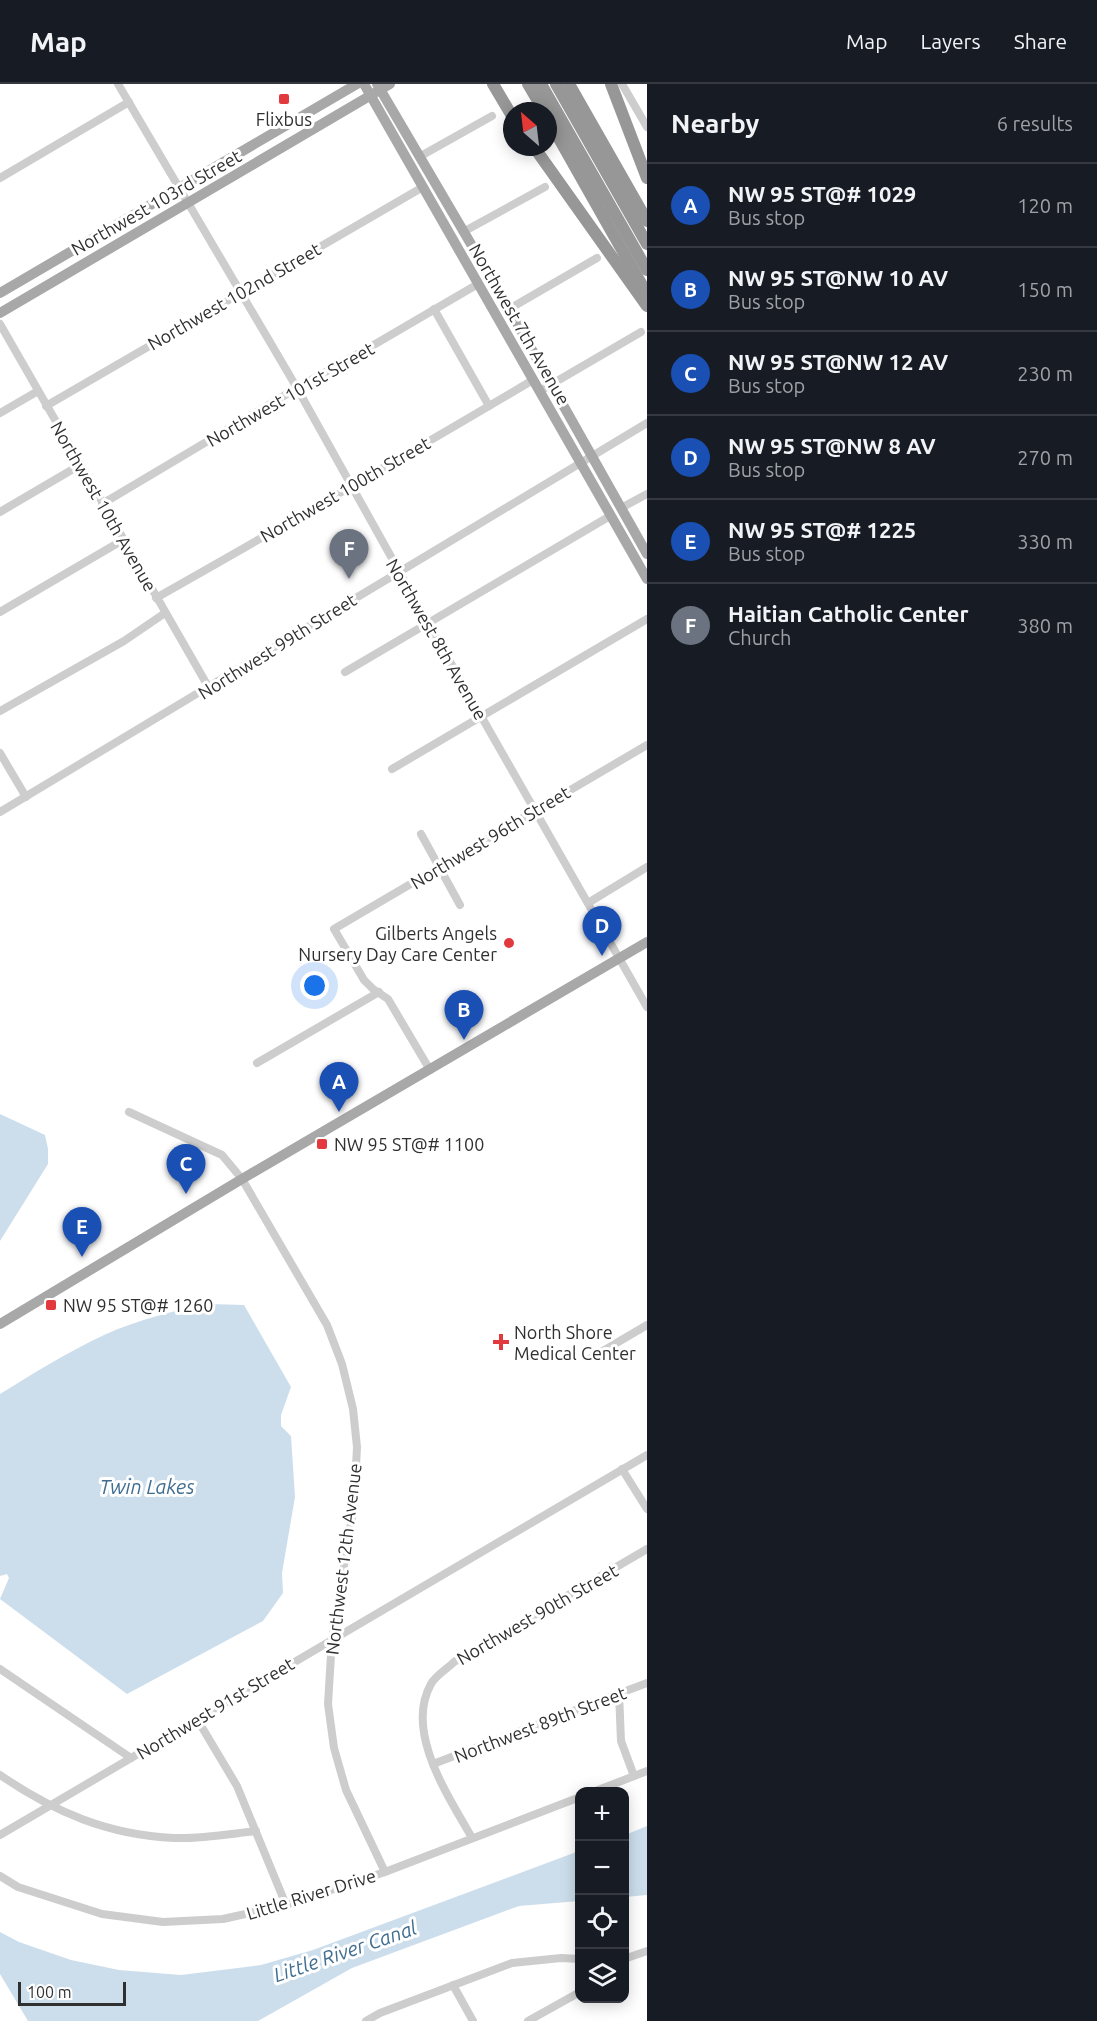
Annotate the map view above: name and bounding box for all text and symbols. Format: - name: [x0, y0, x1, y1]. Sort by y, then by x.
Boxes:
- text: Map: [30, 26, 87, 57]
- text: Map: [846, 29, 887, 53]
- text: Layers: [920, 29, 981, 53]
- text: Share: [1014, 29, 1067, 53]
- marker: Flixbus: [277, 92, 291, 106]
- north arrow: [503, 102, 557, 156]
- place label: Flixbus: [256, 109, 312, 129]
- text: Nearby: [671, 109, 759, 138]
- text: 6 results: [997, 112, 1073, 135]
- street label: Northwest 103rd Street: [68, 145, 244, 259]
- text: NW 95 ST@# 1029: [728, 181, 916, 206]
- text: A: [683, 194, 698, 217]
- text: 120 m: [1017, 194, 1073, 217]
- text: Bus stop: [728, 206, 805, 229]
- street label: Northwest 102nd Street: [144, 238, 324, 354]
- street label: Northwest 7th Avenue: [466, 240, 574, 408]
- text: NW 95 ST@NW 10 AV: [728, 265, 948, 290]
- text: B: [684, 278, 697, 301]
- text: 150 m: [1017, 278, 1073, 301]
- text: Bus stop: [728, 290, 805, 313]
- street label: Northwest 101st Street: [203, 338, 377, 450]
- text: NW 95 ST@NW 12 AV: [728, 349, 948, 374]
- text: C: [684, 362, 697, 385]
- text: 230 m: [1017, 362, 1073, 385]
- text: Bus stop: [728, 374, 805, 397]
- street label: Northwest 10th Avenue: [47, 417, 161, 595]
- street label: Northwest 100th Street: [257, 432, 433, 546]
- text: NW 95 ST@NW 8 AV: [728, 433, 936, 458]
- text: D: [683, 446, 698, 469]
- text: 270 m: [1017, 446, 1073, 469]
- text: Bus stop: [728, 458, 805, 481]
- text: NW 95 ST@# 1225: [728, 517, 916, 542]
- pin: F: [330, 530, 368, 579]
- text: E: [685, 530, 696, 553]
- text: 330 m: [1017, 530, 1073, 553]
- text: Bus stop: [728, 542, 805, 565]
- street label: Northwest 8th Avenue: [383, 555, 491, 723]
- street label: Northwest 99th Street: [194, 589, 360, 703]
- text: Haitian Catholic Center: [728, 601, 968, 626]
- text: F: [685, 614, 696, 637]
- text: 380 m: [1017, 614, 1073, 637]
- text: Church: [728, 626, 791, 649]
- street label: Northwest 96th Street: [407, 781, 573, 893]
- pin: D: [582, 906, 622, 956]
- place label: Gilberts Angels Nursery Day Care Center: [298, 923, 497, 964]
- marker: Gilberts Angels Nursery Day Care Center: [502, 936, 516, 950]
- your location: [300, 971, 329, 1000]
- pin: B: [444, 990, 484, 1040]
- pin: A: [320, 1062, 358, 1112]
- place label: NW 95 ST@# 1100: [334, 1134, 484, 1154]
- marker: NW 95 ST@# 1100: [315, 1137, 329, 1151]
- pin: C: [166, 1144, 206, 1194]
- pin: E: [62, 1208, 101, 1257]
- place label: NW 95 ST@# 1260: [63, 1295, 213, 1315]
- marker: NW 95 ST@# 1260: [44, 1298, 58, 1312]
- place label: North Shore Medical Center: [514, 1322, 636, 1363]
- marker: North Shore Medical Center: [492, 1333, 510, 1351]
- street label: Northwest 12th Avenue: [321, 1462, 365, 1656]
- water label: Twin Lakes: [99, 1475, 195, 1498]
- street label: Northwest 90th Street: [453, 1560, 621, 1668]
- street label: Northwest 91st Street: [133, 1653, 297, 1763]
- street label: Northwest 89th Street: [451, 1682, 629, 1766]
- map controls: [575, 1787, 629, 2003]
- button: +: [575, 1787, 629, 1841]
- button: −: [575, 1841, 629, 1895]
- street label: Little River Drive: [244, 1865, 378, 1923]
- button: locate: [575, 1895, 629, 1949]
- water label: Little River Canal: [270, 1916, 420, 1986]
- button: layers: [575, 1949, 629, 2003]
- scale bar: [18, 1979, 126, 2006]
- text: 100 m: [27, 1983, 72, 2001]

